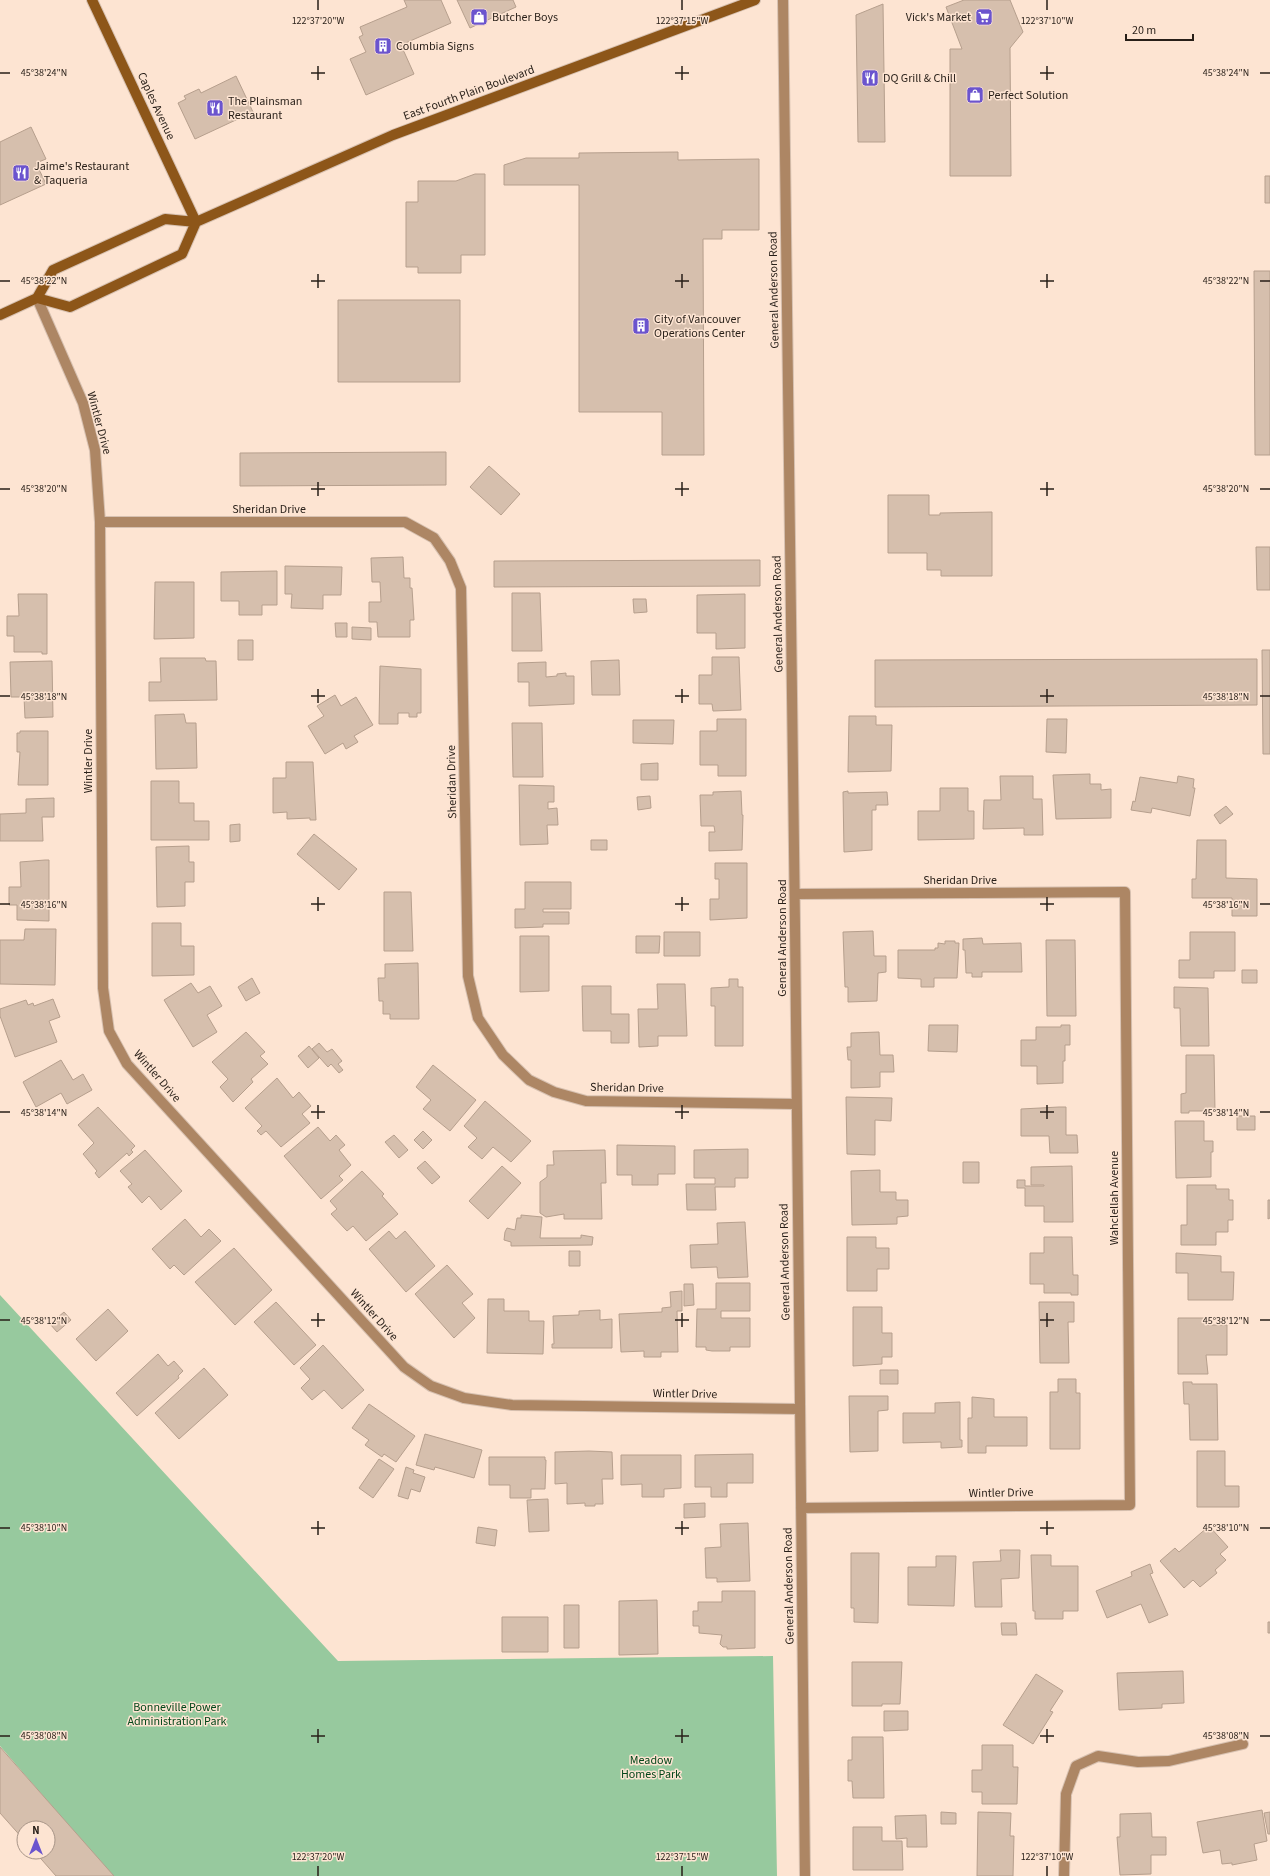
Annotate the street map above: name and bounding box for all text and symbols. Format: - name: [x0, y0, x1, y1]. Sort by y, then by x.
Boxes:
- shop icon: Butcher Boys: [469, 7, 489, 27]
- supermarket icon: Vick's Market: [974, 7, 994, 27]
- place label: Butcher Boys: [492, 9, 558, 26]
- place label: Vick's Market: [906, 9, 971, 26]
- text: 122°37'20"W: [292, 14, 344, 28]
- text: 122°37'15"W: [656, 14, 708, 28]
- text: 122°37'10"W: [1021, 14, 1073, 28]
- scale bar: [1126, 16, 1193, 42]
- text: 20 m: [1132, 22, 1156, 39]
- building icon: Columbia Signs: [373, 36, 393, 56]
- place label: Columbia Signs: [396, 38, 474, 55]
- street label: East Fourth Plain Boulevard: [401, 61, 537, 125]
- text: 45°38'24"N: [21, 66, 67, 80]
- text: 45°38'24"N: [1203, 66, 1249, 80]
- restaurant icon: DQ Grill & Chill: [860, 68, 880, 88]
- street label: Caples Avenue: [133, 69, 179, 143]
- place label: DQ Grill & Chill: [883, 70, 956, 87]
- shop icon: Perfect Solution: [965, 85, 985, 105]
- place label: Perfect Solution: [988, 87, 1068, 104]
- place label: The Plainsman Restaurant: [228, 93, 302, 124]
- restaurant icon: The Plainsman Restaurant: [205, 98, 225, 118]
- place label: Jaime's Restaurant & Taqueria: [34, 158, 129, 189]
- restaurant icon: Jaime's Restaurant & Taqueria: [11, 163, 31, 183]
- street label: General Anderson Road: [764, 231, 784, 349]
- text: 45°38'22"N: [21, 274, 67, 288]
- text: 45°38'22"N: [1203, 274, 1249, 288]
- place label: City of Vancouver Operations Center: [654, 311, 746, 342]
- building icon: City of Vancouver Operations Center: [631, 316, 651, 336]
- street label: Wintler Drive: [82, 390, 116, 456]
- text: 45°38'20"N: [21, 482, 67, 496]
- text: 45°38'20"N: [1203, 482, 1249, 496]
- street label: Sheridan Drive: [232, 501, 306, 518]
- street label: General Anderson Road: [768, 555, 788, 673]
- text: 45°38'18"N: [21, 690, 67, 704]
- text: 45°38'18"N: [1203, 690, 1249, 704]
- street label: Wintler Drive: [80, 729, 97, 793]
- street label: Sheridan Drive: [443, 745, 461, 819]
- street label: Sheridan Drive: [923, 872, 997, 889]
- street label: General Anderson Road: [774, 879, 791, 997]
- text: 45°38'16"N: [21, 898, 67, 912]
- text: 45°38'16"N: [1203, 898, 1249, 912]
- street label: Wintler Drive: [129, 1046, 185, 1106]
- street label: Sheridan Drive: [590, 1079, 664, 1097]
- text: 45°38'14"N: [21, 1106, 67, 1120]
- text: 45°38'14"N: [1203, 1106, 1249, 1120]
- street label: Wahclellah Avenue: [1106, 1151, 1123, 1245]
- street label: General Anderson Road: [775, 1203, 795, 1321]
- street label: Wintler Drive: [346, 1285, 402, 1345]
- text: 45°38'12"N: [21, 1314, 67, 1328]
- text: 45°38'12"N: [1203, 1314, 1249, 1328]
- street label: Wintler Drive: [653, 1385, 717, 1403]
- street label: Wintler Drive: [969, 1484, 1033, 1502]
- text: 45°38'10"N: [21, 1521, 67, 1535]
- text: 45°38'10"N: [1203, 1521, 1249, 1535]
- street label: General Anderson Road: [779, 1527, 799, 1645]
- park label: Bonneville Power Administration Park: [127, 1699, 227, 1730]
- text: 45°38'08"N: [21, 1729, 67, 1743]
- text: 45°38'08"N: [1203, 1729, 1249, 1743]
- park label: Meadow Homes Park: [621, 1752, 681, 1783]
- north arrow: [16, 1820, 56, 1860]
- text: N: [32, 1823, 40, 1838]
- text: 122°37'20"W: [292, 1850, 344, 1864]
- text: 122°37'15"W: [656, 1850, 708, 1864]
- text: 122°37'10"W: [1021, 1850, 1073, 1864]

